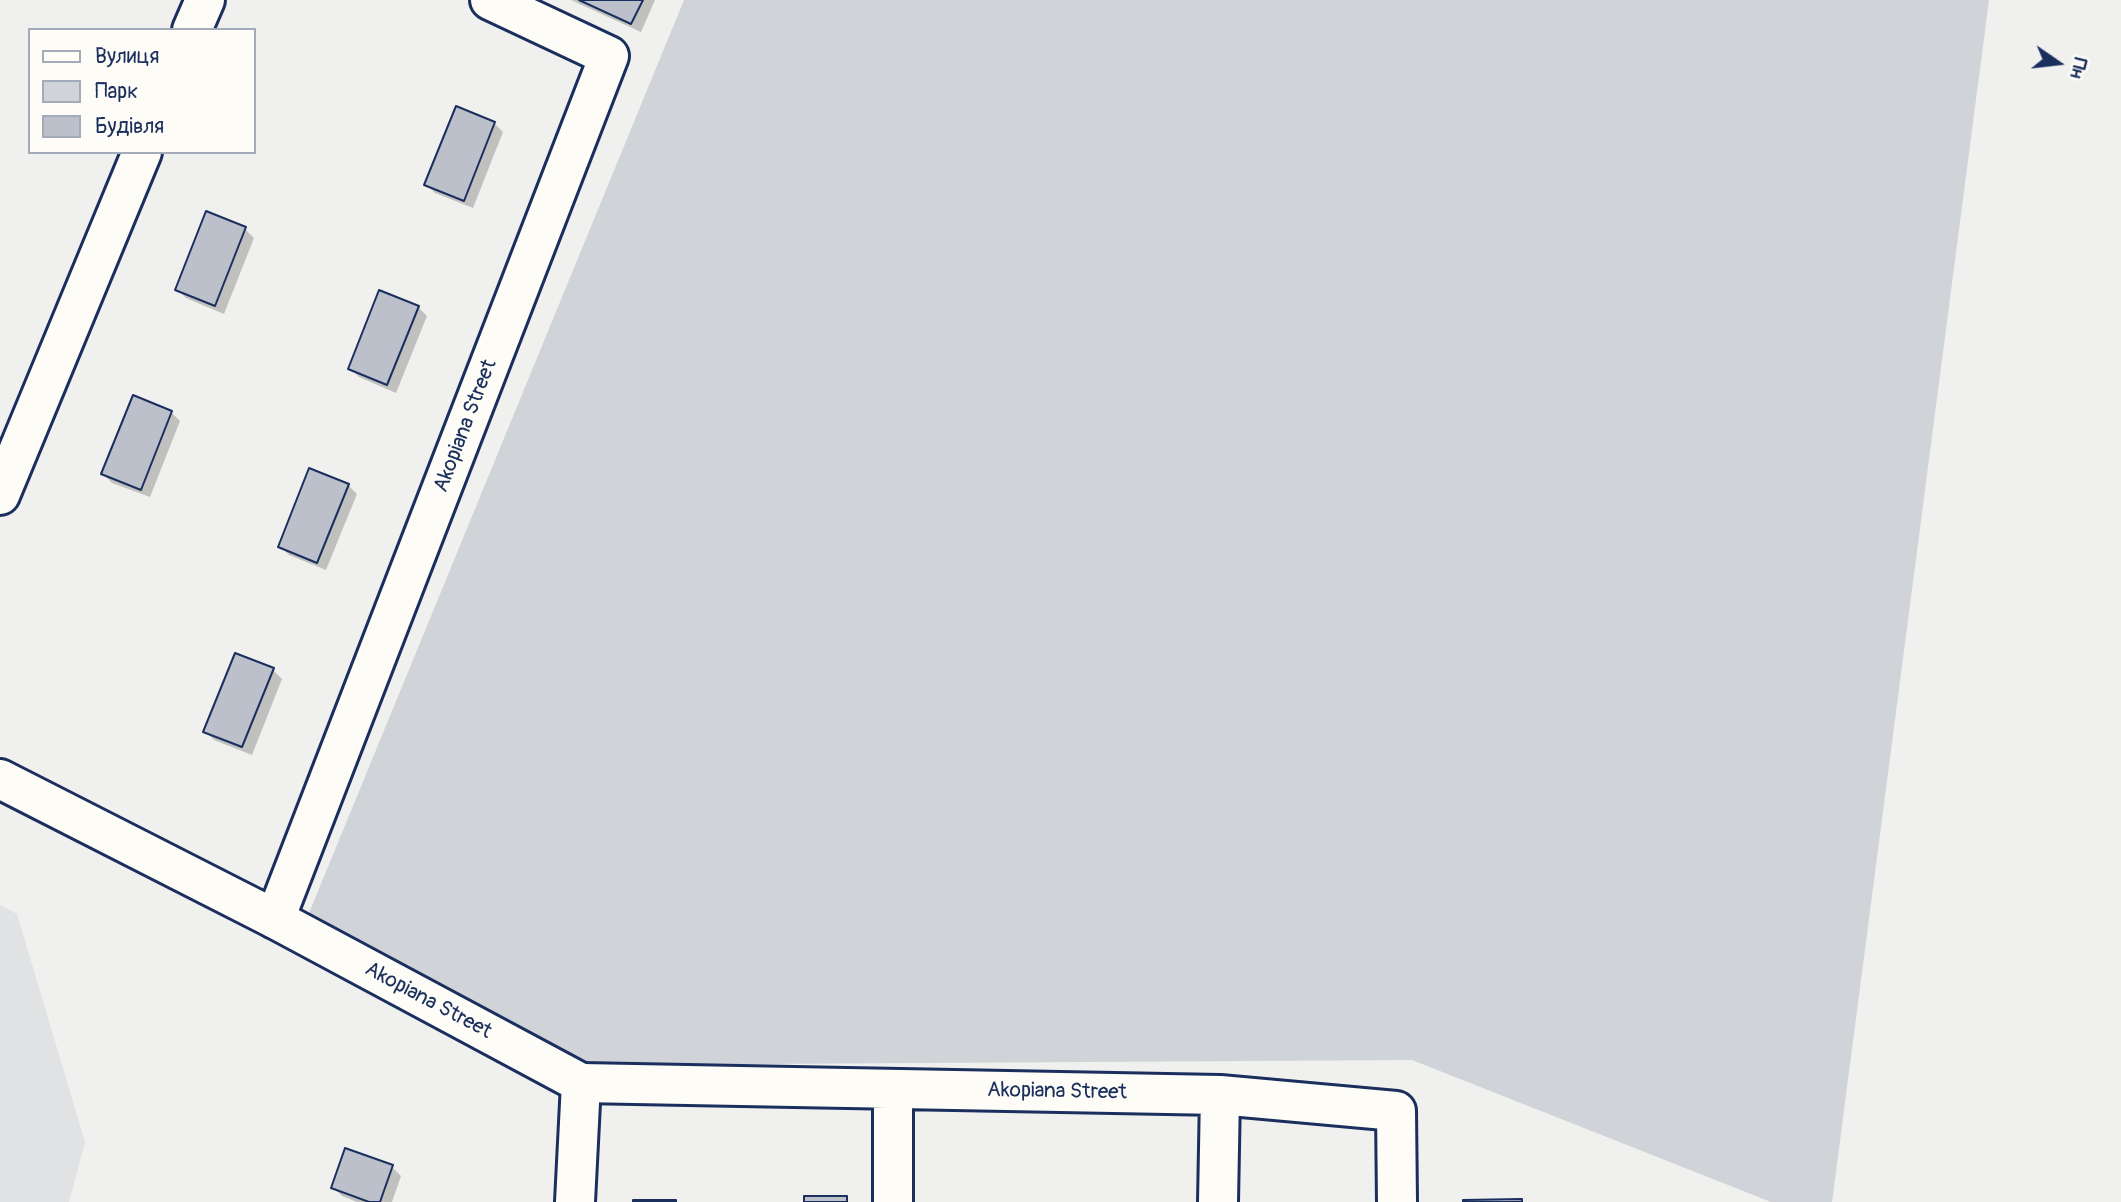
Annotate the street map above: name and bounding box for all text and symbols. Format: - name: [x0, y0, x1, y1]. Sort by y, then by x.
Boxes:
- legend: [28, 28, 256, 154]
- north arrow: [2023, 28, 2093, 98]
- text: Вулиця: [95, 43, 159, 70]
- text: Пн: [2064, 55, 2093, 81]
- text: Парк: [95, 78, 138, 105]
- text: Будівля: [95, 113, 164, 140]
- street label: Akopiana Street: [429, 356, 503, 496]
- street label: Akopiana Street: [360, 957, 496, 1045]
- street label: Akopiana Street: [987, 1078, 1127, 1106]

